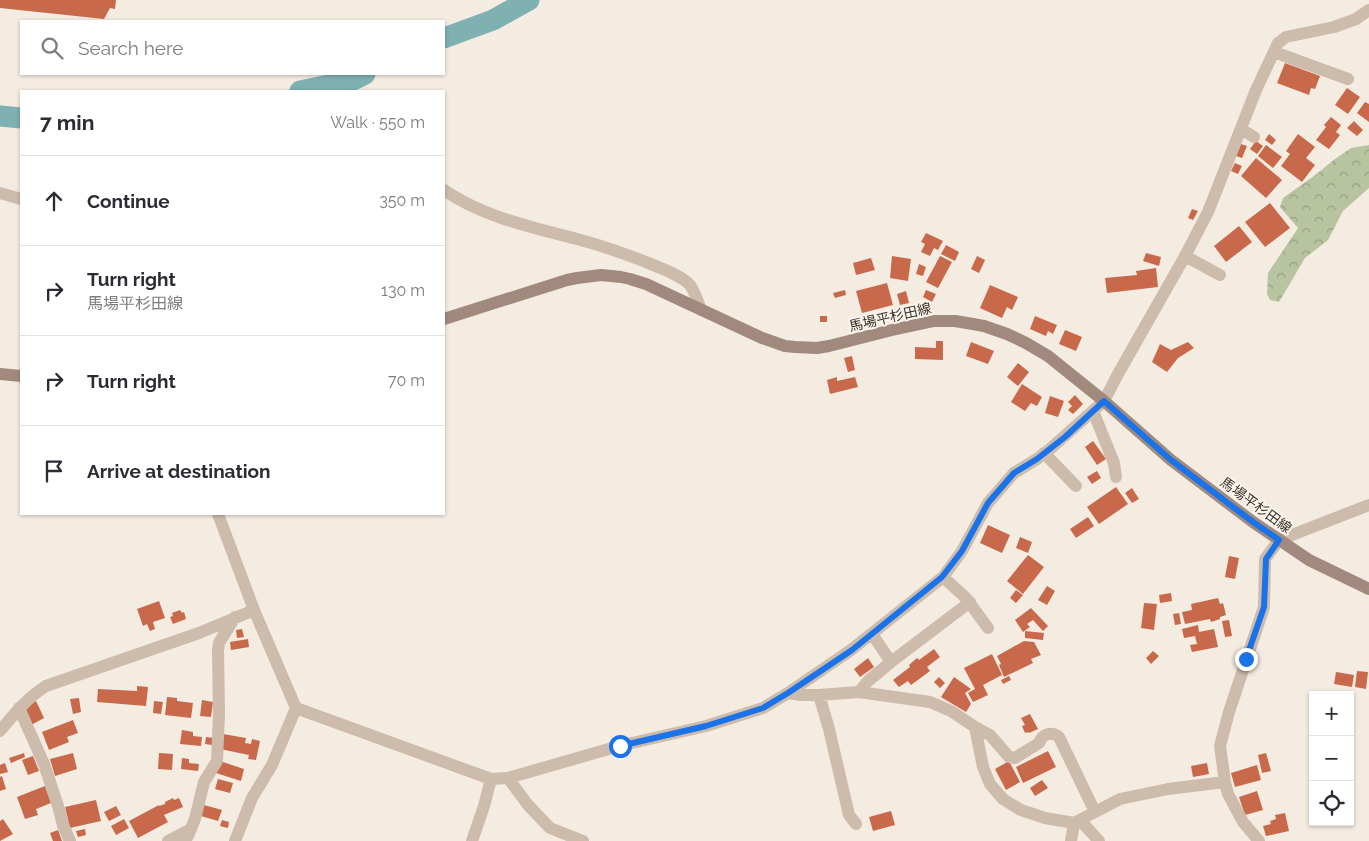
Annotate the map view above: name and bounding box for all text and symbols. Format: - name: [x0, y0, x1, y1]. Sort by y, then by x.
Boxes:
- search box: [20, 20, 445, 75]
- icon: search: [38, 34, 66, 62]
- text: Search here: [78, 37, 184, 59]
- text: 7 min: [40, 110, 94, 135]
- text: Walk · 550 m: [330, 113, 425, 132]
- icon: ahead: [40, 187, 68, 215]
- text: Continue: [87, 190, 170, 212]
- text: 350 m: [379, 191, 425, 210]
- text: Turn right: [87, 268, 176, 290]
- icon: right: [40, 277, 68, 305]
- text: 130 m: [381, 281, 425, 300]
- text: 馬場平杉田線: [87, 294, 183, 313]
- street label: 馬場平杉田線: [847, 300, 933, 334]
- icon: right: [40, 367, 68, 395]
- text: Turn right: [87, 370, 176, 392]
- text: 70 m: [388, 371, 425, 390]
- icon: arrive: [40, 457, 68, 485]
- text: Arrive at destination: [87, 460, 271, 482]
- street label: 馬場平杉田線: [1217, 474, 1295, 536]
- route end: [1235, 648, 1258, 671]
- map controls: [1309, 691, 1354, 826]
- button: +: [1309, 691, 1354, 736]
- route start: [609, 735, 632, 758]
- button: −: [1309, 736, 1354, 781]
- button: locate: [1309, 781, 1354, 826]

